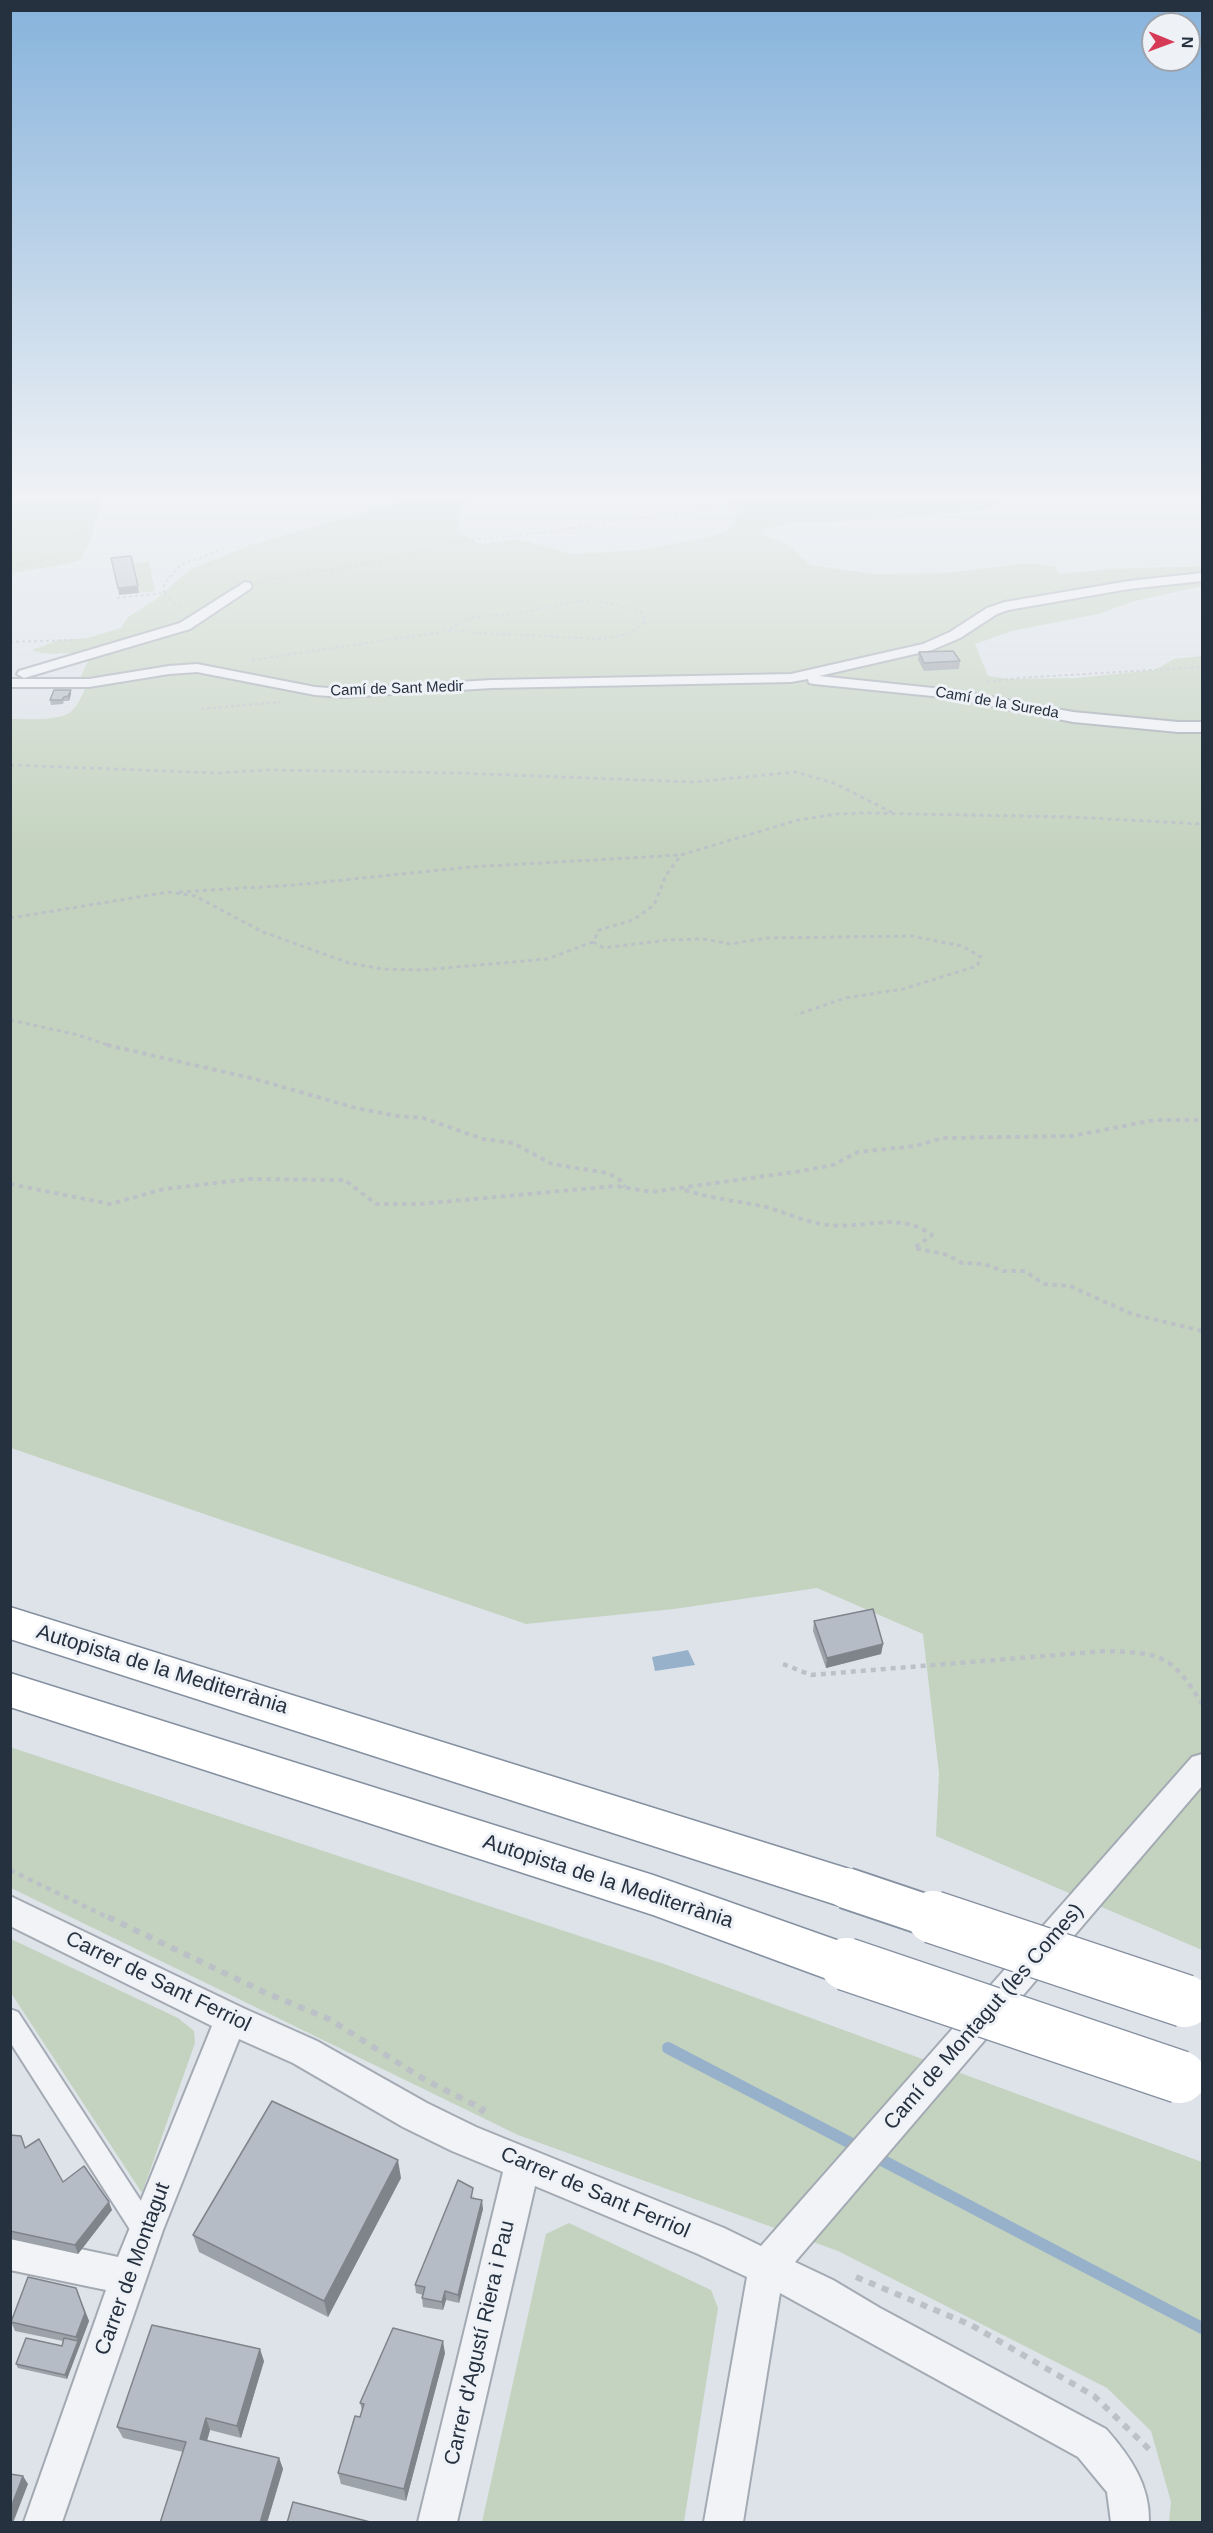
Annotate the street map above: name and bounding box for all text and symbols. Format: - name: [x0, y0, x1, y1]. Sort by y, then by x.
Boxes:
- north arrow: [1141, 12, 1201, 72]
- text: N: [1179, 36, 1196, 48]
- street label: Camí de Sant Medir: [330, 678, 464, 700]
- street label: Camí de la Sureda: [934, 683, 1060, 723]
- street label: Autopista de la Mediterrània: [33, 1620, 291, 1720]
- street label: Autopista de la Mediterrània: [480, 1830, 736, 1934]
- street label: Camí de Montagut (les Comes): [879, 1899, 1089, 2135]
- street label: Carrer de Sant Ferriol: [61, 1926, 255, 2038]
- street label: Carrer de Sant Ferriol: [497, 2142, 693, 2244]
- street label: Carrer de Montagut: [90, 2179, 176, 2359]
- street label: Carrer d'Agustí Riera i Pau: [440, 2218, 520, 2468]

